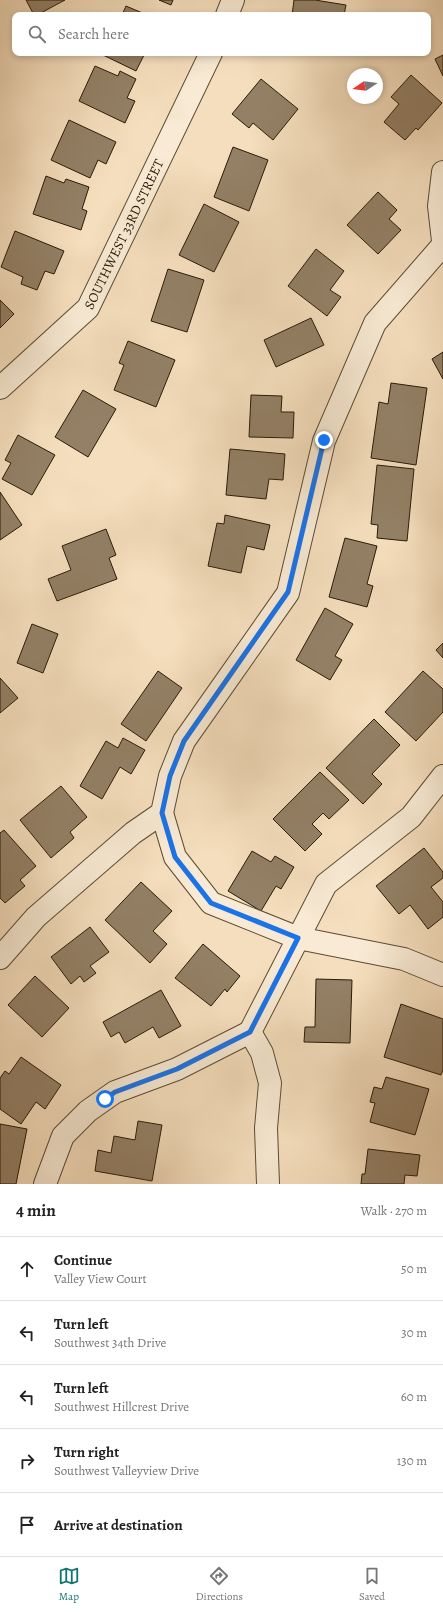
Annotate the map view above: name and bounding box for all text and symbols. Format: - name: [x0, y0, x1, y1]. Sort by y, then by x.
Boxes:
- search box: [12, 12, 431, 56]
- icon: search: [26, 23, 48, 45]
- text: Search here: [58, 24, 129, 44]
- north arrow: [347, 68, 383, 104]
- street label: SOUTHWEST 33RD STREET: [79, 155, 168, 312]
- route end: [315, 431, 333, 449]
- route start: [96, 1090, 114, 1108]
- text: 4 min: [16, 1199, 56, 1222]
- text: Walk · 270 m: [361, 1202, 427, 1219]
- text: Continue: [54, 1250, 112, 1270]
- icon: ahead: [16, 1258, 38, 1280]
- text: 50 m: [401, 1260, 427, 1277]
- text: Valley View Court: [54, 1270, 147, 1287]
- text: Turn left: [54, 1314, 109, 1334]
- icon: left: [16, 1322, 38, 1344]
- text: 30 m: [401, 1324, 427, 1341]
- text: Southwest 34th Drive: [54, 1334, 166, 1351]
- text: Turn left: [54, 1378, 109, 1398]
- icon: left: [16, 1386, 38, 1408]
- text: 60 m: [401, 1388, 427, 1405]
- text: Southwest Hillcrest Drive: [54, 1398, 189, 1415]
- text: Turn right: [54, 1442, 119, 1462]
- icon: right: [16, 1450, 38, 1472]
- text: 130 m: [397, 1452, 427, 1469]
- text: Southwest Valleyview Drive: [54, 1462, 199, 1479]
- icon: arrive: [16, 1514, 38, 1536]
- text: Arrive at destination: [54, 1515, 183, 1535]
- tab: Map: [58, 1565, 80, 1604]
- tab: Directions: [196, 1565, 243, 1604]
- tab: Saved: [359, 1565, 385, 1604]

